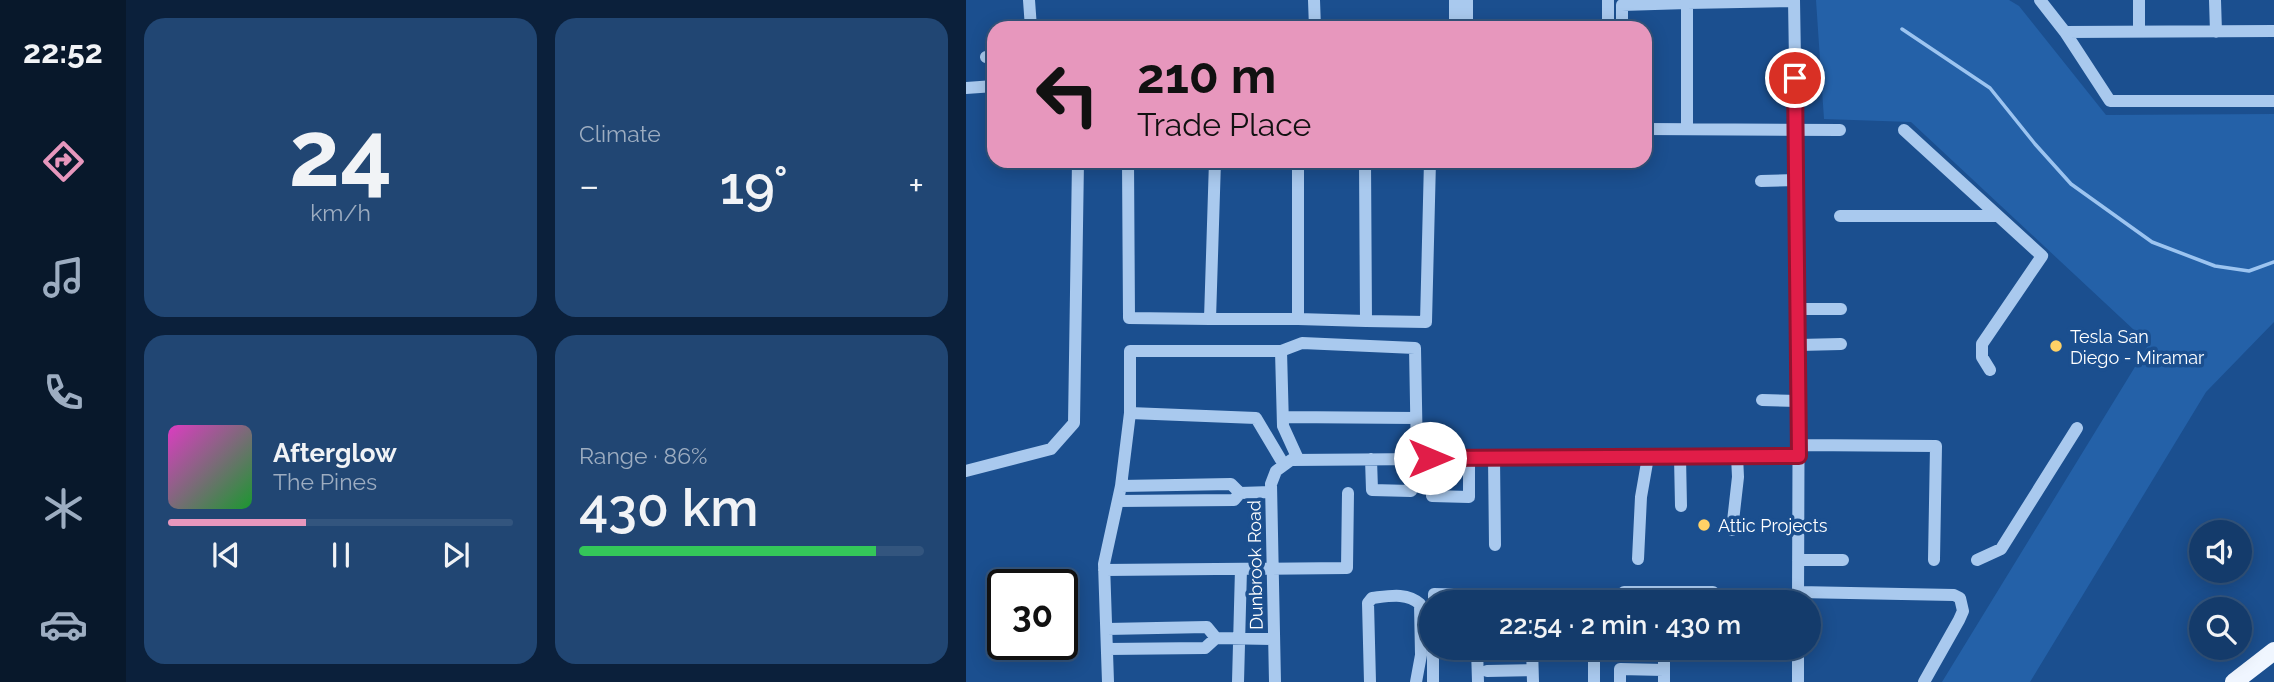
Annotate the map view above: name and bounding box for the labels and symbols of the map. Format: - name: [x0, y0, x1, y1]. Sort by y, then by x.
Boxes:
- pin: [1765, 48, 1825, 108]
- place label: Tesla San Diego - Miramar: [2070, 326, 2205, 368]
- marker: Tesla San Diego - Miramar: [2048, 338, 2064, 354]
- position arrow: [1393, 421, 1467, 495]
- street label: Dunbrook Road: [1243, 500, 1267, 630]
- place label: Attic Projects: [1718, 515, 1828, 536]
- marker: Attic Projects: [1696, 517, 1712, 533]
- speed limit sign: 30: [987, 569, 1078, 660]

